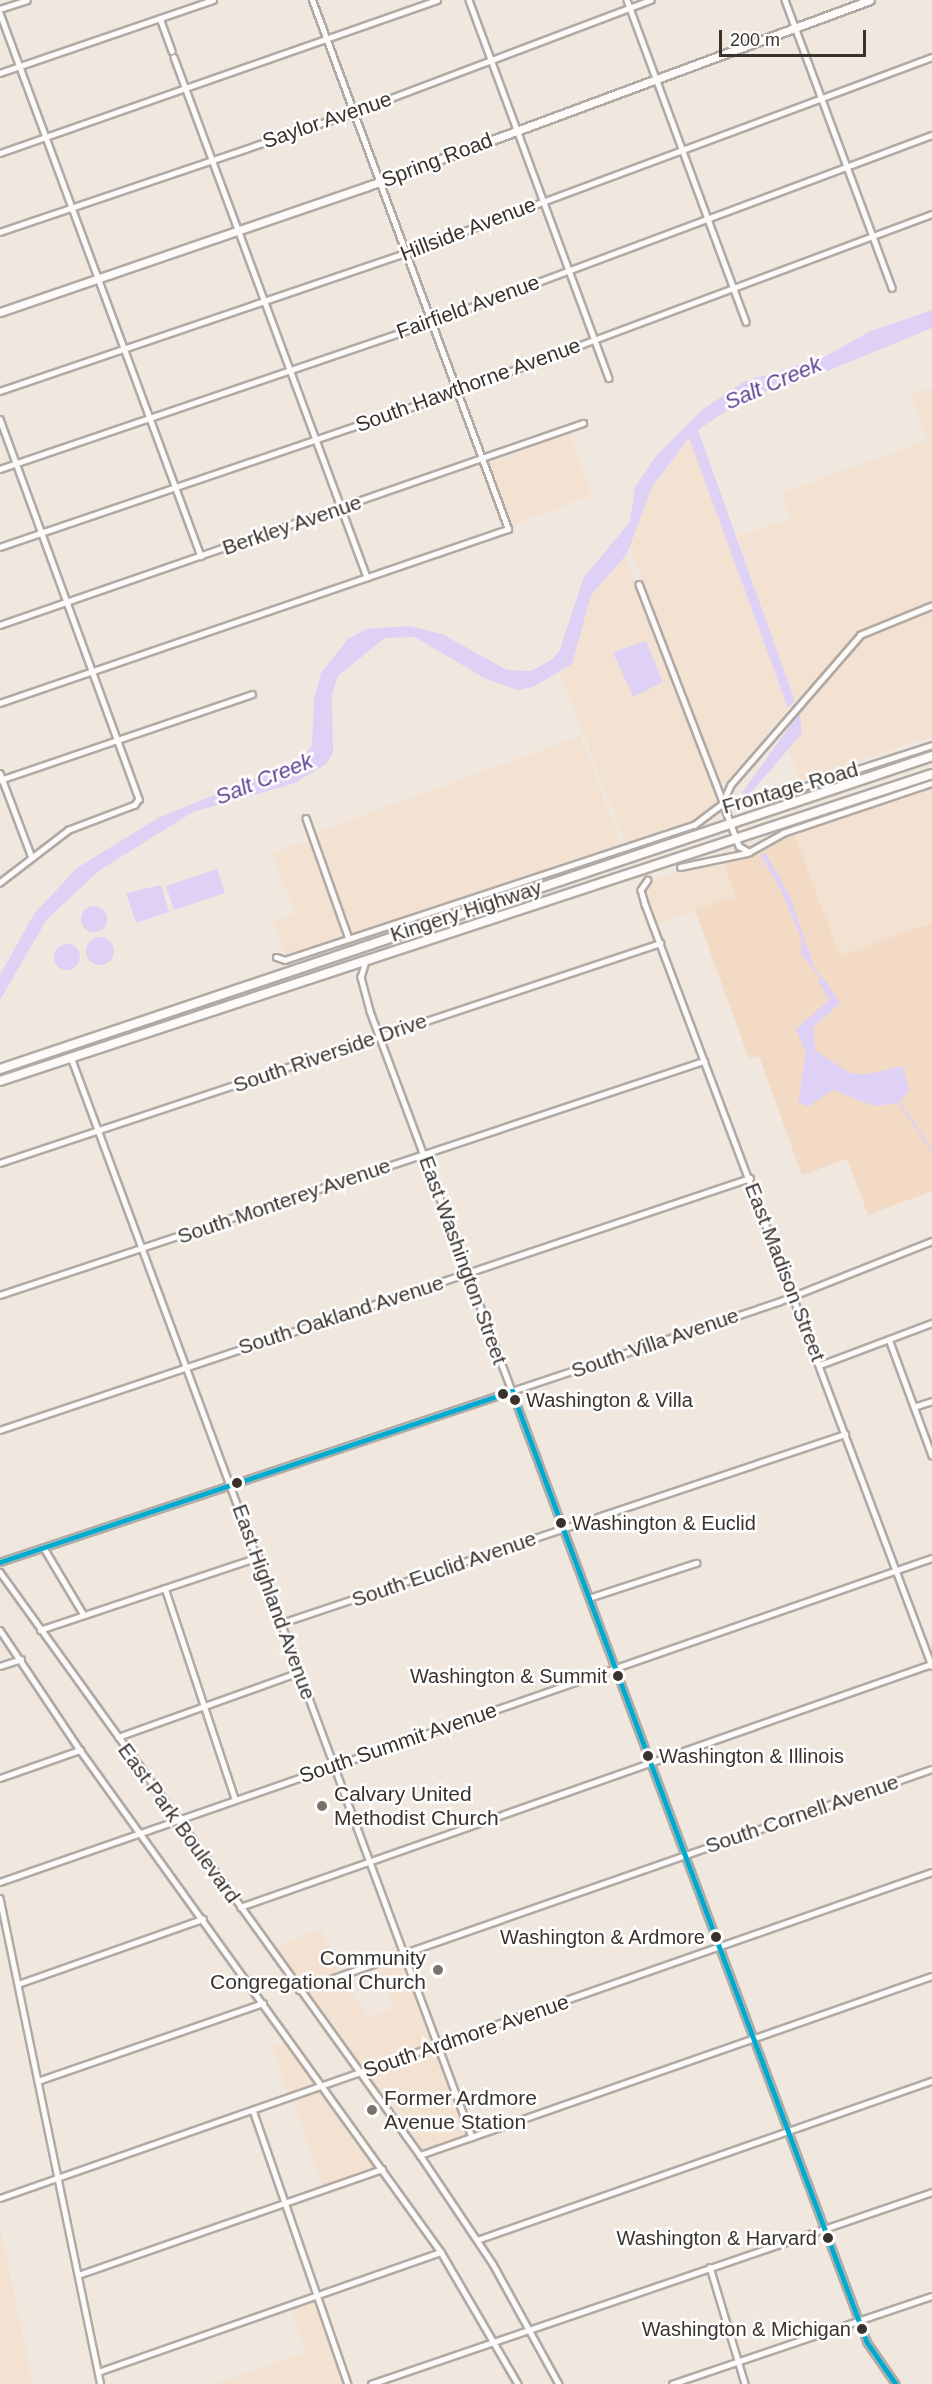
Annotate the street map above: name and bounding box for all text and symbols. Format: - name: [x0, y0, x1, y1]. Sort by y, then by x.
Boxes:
- scale bar: [722, 18, 869, 56]
- text: 200 m: [730, 30, 780, 50]
- street label: Saylor Avenue: [259, 86, 395, 154]
- street label: Spring Road: [378, 127, 496, 193]
- street label: Hillside Avenue: [396, 191, 540, 267]
- street label: Fairfield Avenue: [393, 269, 543, 345]
- street label: South Hawthorne Avenue: [351, 332, 585, 438]
- water label: Salt Creek: [721, 351, 825, 415]
- street label: Berkley Avenue: [219, 489, 365, 561]
- water label: Salt Creek: [211, 748, 317, 810]
- street label: Frontage Road: [719, 757, 861, 819]
- street label: Kingery Highway: [387, 875, 545, 947]
- street label: South Riverside Drive: [230, 1008, 430, 1098]
- street label: South Monterey Avenue: [174, 1152, 394, 1250]
- street label: East Washington Street: [414, 1152, 512, 1368]
- street label: East Madison Street: [739, 1179, 831, 1365]
- street label: South Oakland Avenue: [235, 1270, 447, 1360]
- street label: South Villa Avenue: [567, 1302, 743, 1384]
- unlabelled marker: [497, 1388, 509, 1400]
- place label: Washington & Villa: [526, 1388, 693, 1412]
- marker: Washington & Villa: [509, 1394, 521, 1406]
- unlabelled marker: [231, 1477, 243, 1489]
- street label: East Highland Avenue: [227, 1500, 321, 1704]
- place label: Washington & Euclid: [572, 1511, 756, 1535]
- marker: Washington & Euclid: [555, 1517, 567, 1529]
- street label: South Euclid Avenue: [348, 1525, 540, 1613]
- place label: Washington & Summit: [410, 1664, 607, 1688]
- marker: Washington & Summit: [612, 1670, 624, 1682]
- street label: South Summit Avenue: [295, 1697, 501, 1789]
- street label: East Park Boulevard: [113, 1738, 245, 1908]
- place label: Washington & Illinois: [659, 1744, 844, 1768]
- marker: Washington & Illinois: [642, 1750, 654, 1762]
- street label: South Cornell Avenue: [701, 1769, 903, 1859]
- place label: Calvary United Methodist Church: [334, 1781, 499, 1831]
- marker: Calvary United Methodist Church: [315, 1799, 329, 1813]
- place label: Washington & Ardmore: [499, 1925, 705, 1949]
- marker: Washington & Ardmore: [710, 1931, 722, 1943]
- place label: Community Congregational Church: [210, 1945, 426, 1995]
- marker: Community Congregational Church: [431, 1963, 445, 1977]
- street label: South Ardmore Avenue: [359, 1989, 573, 2083]
- place label: Former Ardmore Avenue Station: [384, 2085, 538, 2135]
- marker: Former Ardmore Avenue Station: [365, 2103, 379, 2117]
- place label: Washington & Harvard: [617, 2226, 817, 2250]
- marker: Washington & Harvard: [822, 2232, 834, 2244]
- place label: Washington & Michigan: [642, 2317, 851, 2341]
- marker: Washington & Michigan: [856, 2323, 868, 2335]

